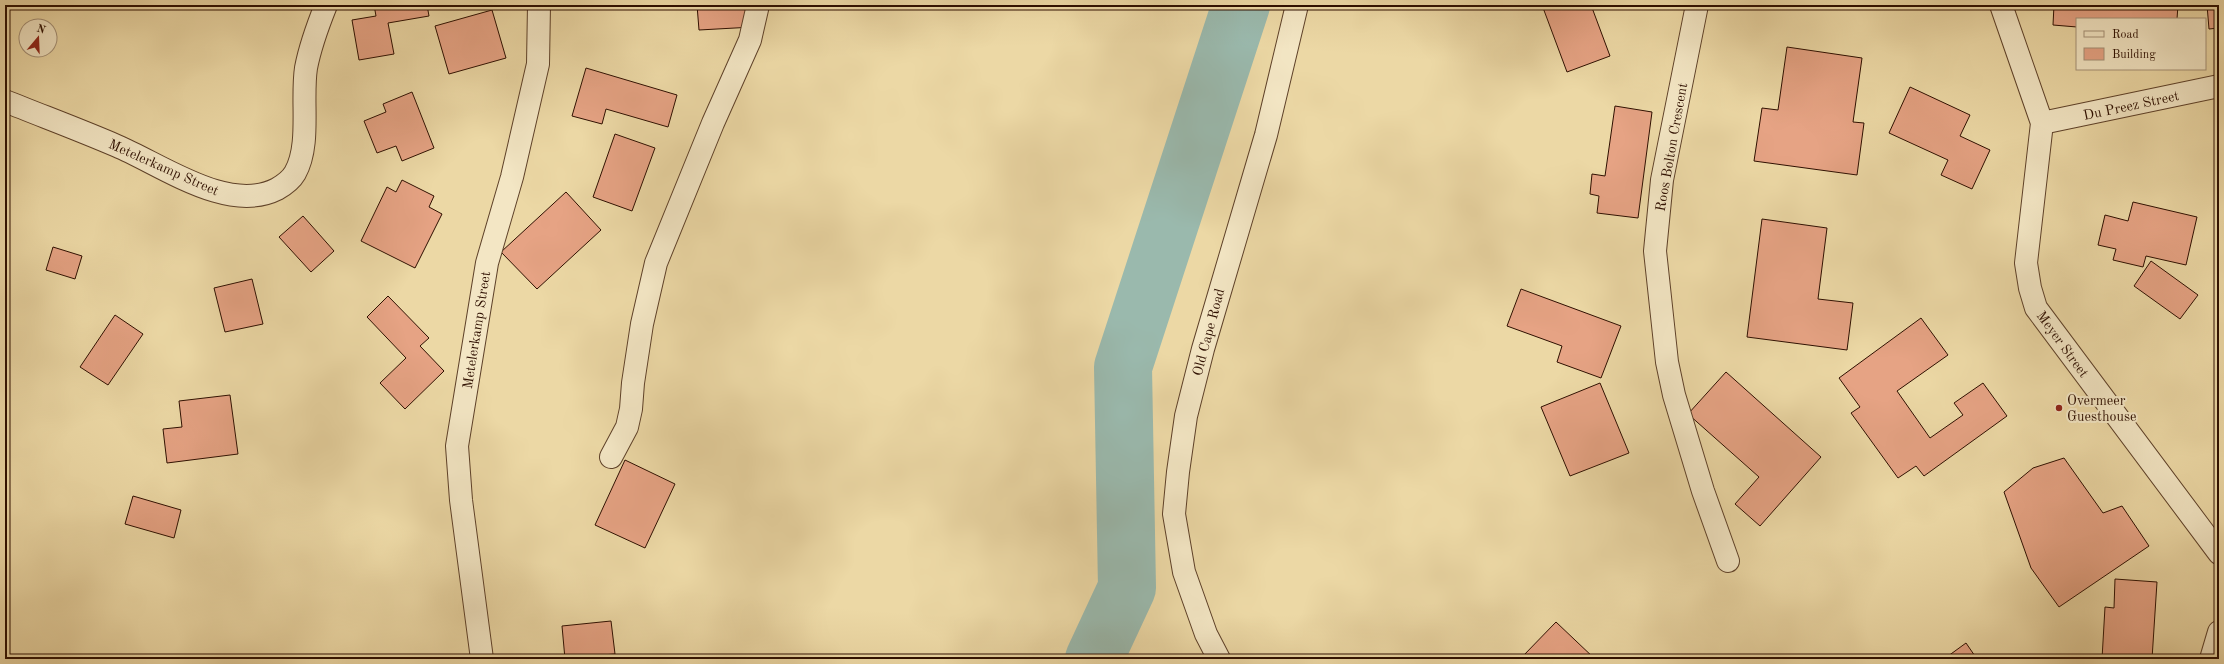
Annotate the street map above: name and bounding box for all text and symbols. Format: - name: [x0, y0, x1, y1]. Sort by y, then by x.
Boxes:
- north arrow: [18, 18, 58, 58]
- legend: [2076, 18, 2206, 70]
- text: N: [35, 23, 47, 37]
- text: Road: [2112, 29, 2139, 41]
- text: Building: [2112, 49, 2156, 61]
- street label: Roos Bolton Crescent: [1654, 82, 1690, 213]
- street label: Du Preez Street: [2082, 89, 2181, 123]
- street label: Metelerkamp Street: [106, 137, 221, 199]
- street label: Metelerkamp Street: [461, 270, 493, 390]
- street label: Old Cape Road: [1191, 287, 1227, 377]
- street label: Meyer Street: [2034, 309, 2091, 380]
- place label: Overmeer Guesthouse: [2067, 394, 2137, 424]
- marker: Overmeer Guesthouse: [2054, 403, 2064, 413]

